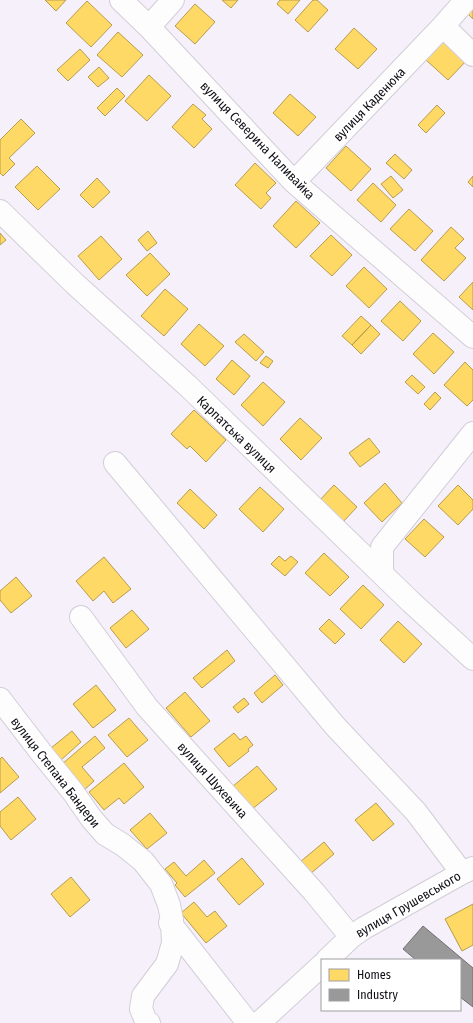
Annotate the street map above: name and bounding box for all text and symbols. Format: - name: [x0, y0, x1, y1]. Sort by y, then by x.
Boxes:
- street label: вулиця Каденюка: [330, 64, 408, 144]
- street label: вулиця Северина Наливайка: [197, 78, 318, 202]
- street label: Карпатська вулиця: [194, 393, 279, 476]
- street label: вулиця Степана Бандери: [8, 714, 103, 830]
- street label: вулиця Шухевича: [175, 739, 251, 821]
- street label: вулиця Грушевського: [353, 868, 464, 941]
- legend: [321, 959, 461, 1011]
- text: Homes: [357, 968, 391, 982]
- text: Industry: [357, 988, 398, 1002]

